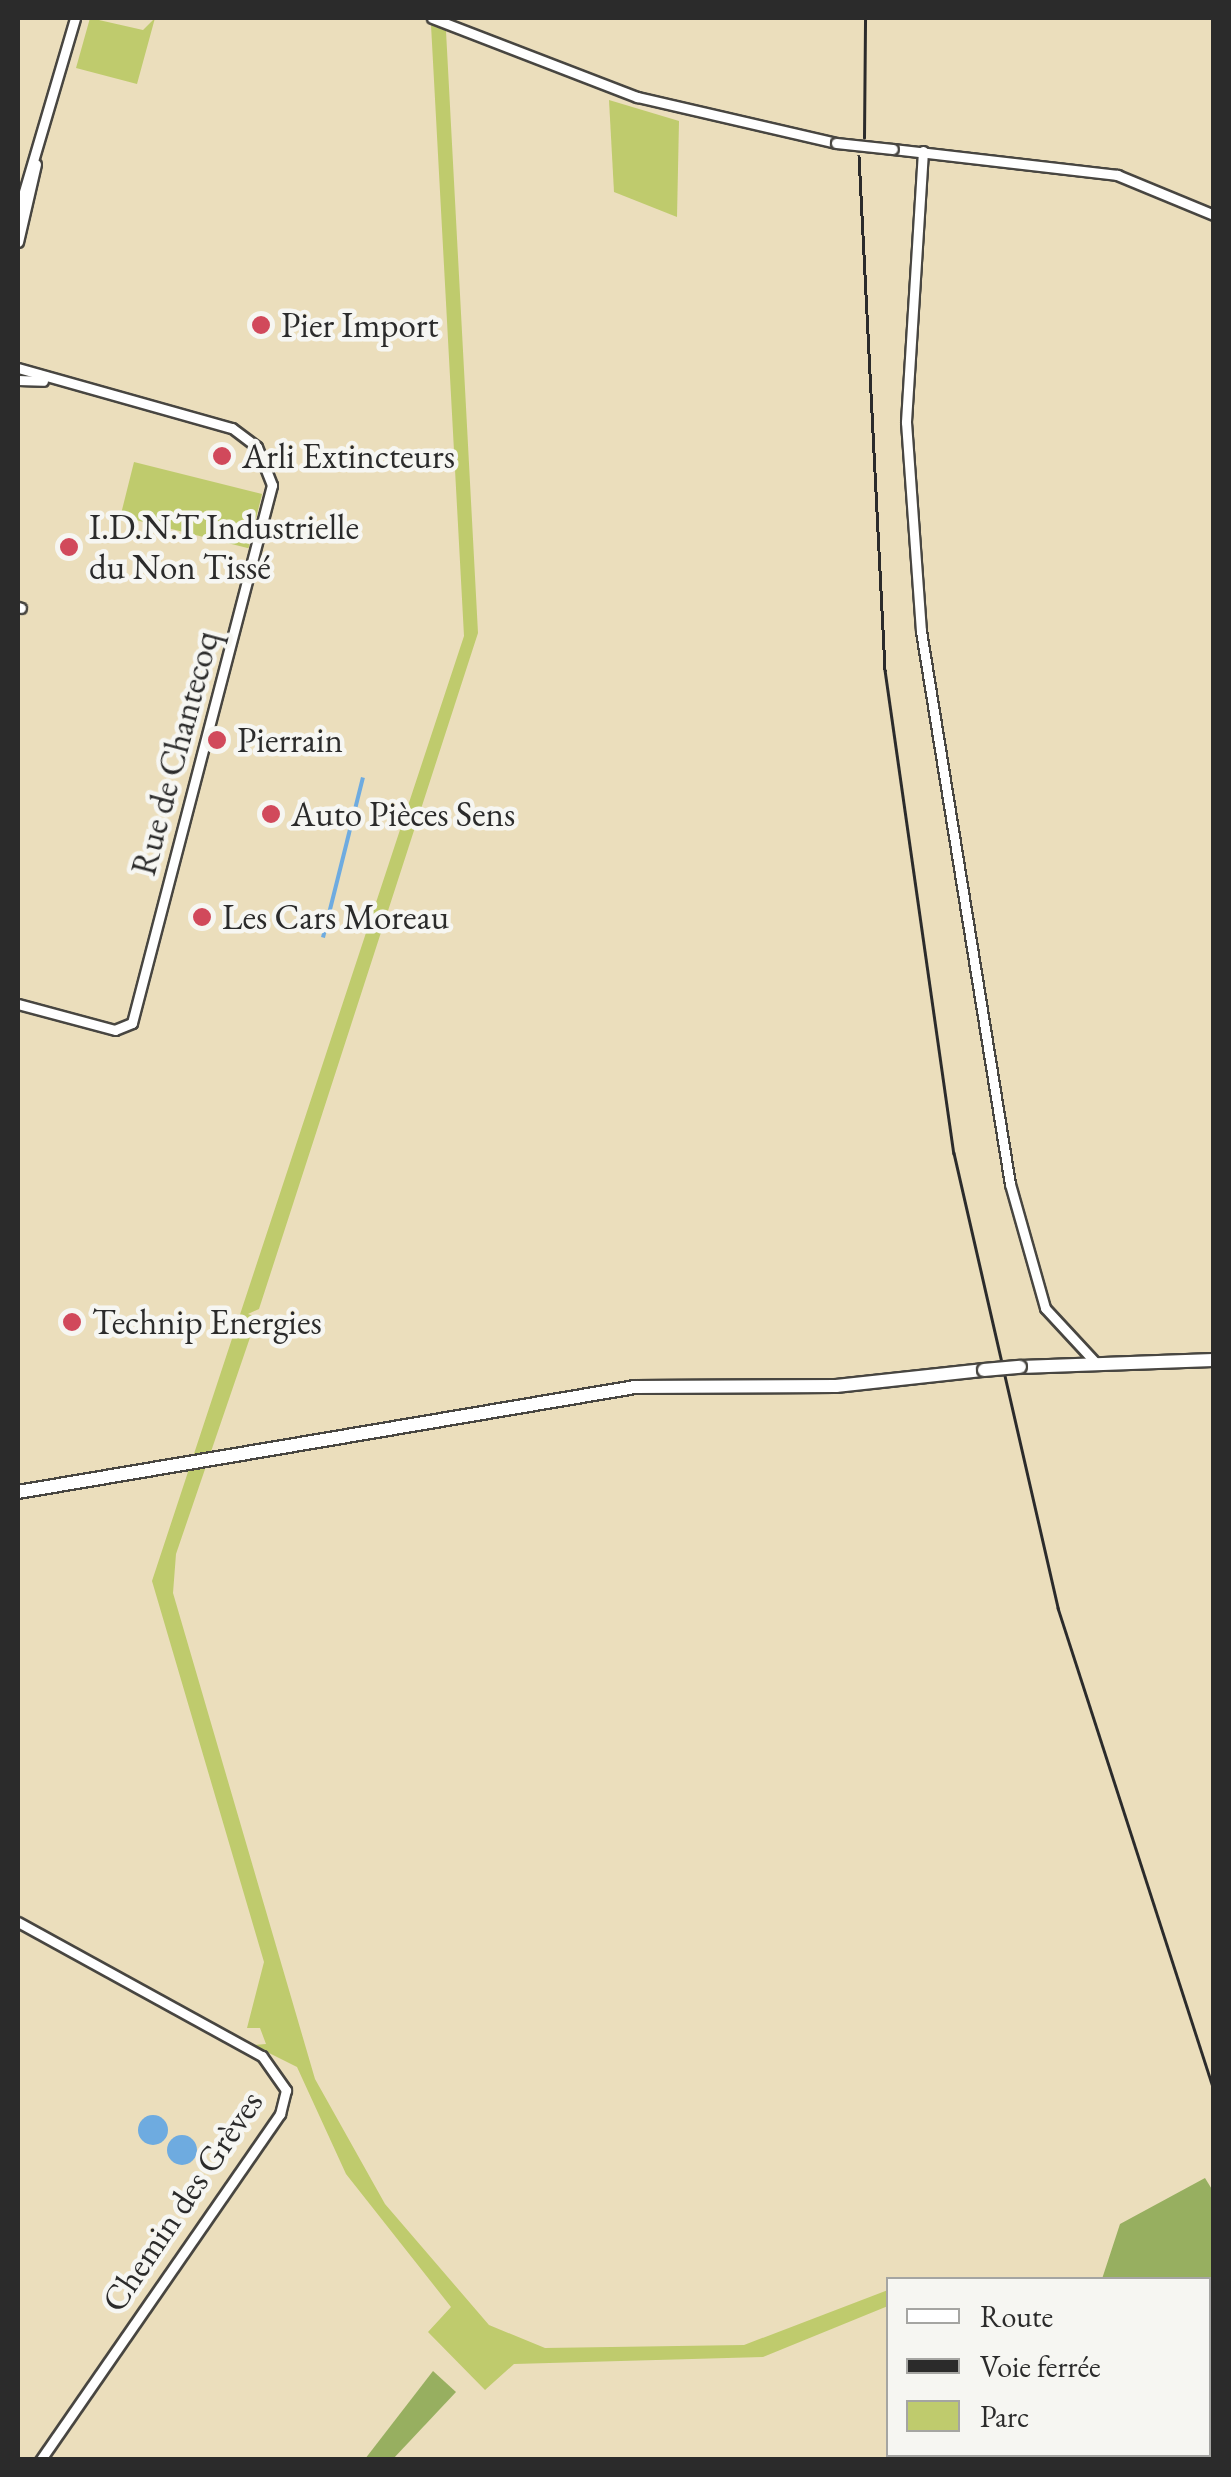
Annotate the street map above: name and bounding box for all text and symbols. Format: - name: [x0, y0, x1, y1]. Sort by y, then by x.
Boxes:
- place label: Pier Import: [281, 304, 439, 346]
- marker: Pier Import: [250, 314, 272, 336]
- place label: Arli Extincteurs: [242, 435, 455, 477]
- marker: Arli Extincteurs: [211, 445, 233, 467]
- place label: I.D.N.T Industrielle du Non Tissé: [89, 506, 359, 588]
- marker: I.D.N.T Industrielle du Non Tissé: [58, 536, 80, 558]
- street label: Rue de Chantecoq: [122, 626, 228, 880]
- place label: Pierrain: [237, 719, 343, 761]
- marker: Pierrain: [206, 729, 228, 751]
- place label: Auto Pièces Sens: [291, 793, 515, 835]
- marker: Auto Pièces Sens: [260, 803, 282, 825]
- place label: Les Cars Moreau: [222, 896, 449, 938]
- marker: Les Cars Moreau: [191, 906, 213, 928]
- place label: Technip Energies: [92, 1301, 322, 1343]
- marker: Technip Energies: [61, 1311, 83, 1333]
- street label: Chemin des Grèves: [93, 2082, 271, 2320]
- legend: [886, 2277, 1211, 2457]
- text: Route: [980, 2297, 1053, 2336]
- text: Voie ferrée: [980, 2347, 1101, 2386]
- text: Parc: [980, 2397, 1029, 2436]

